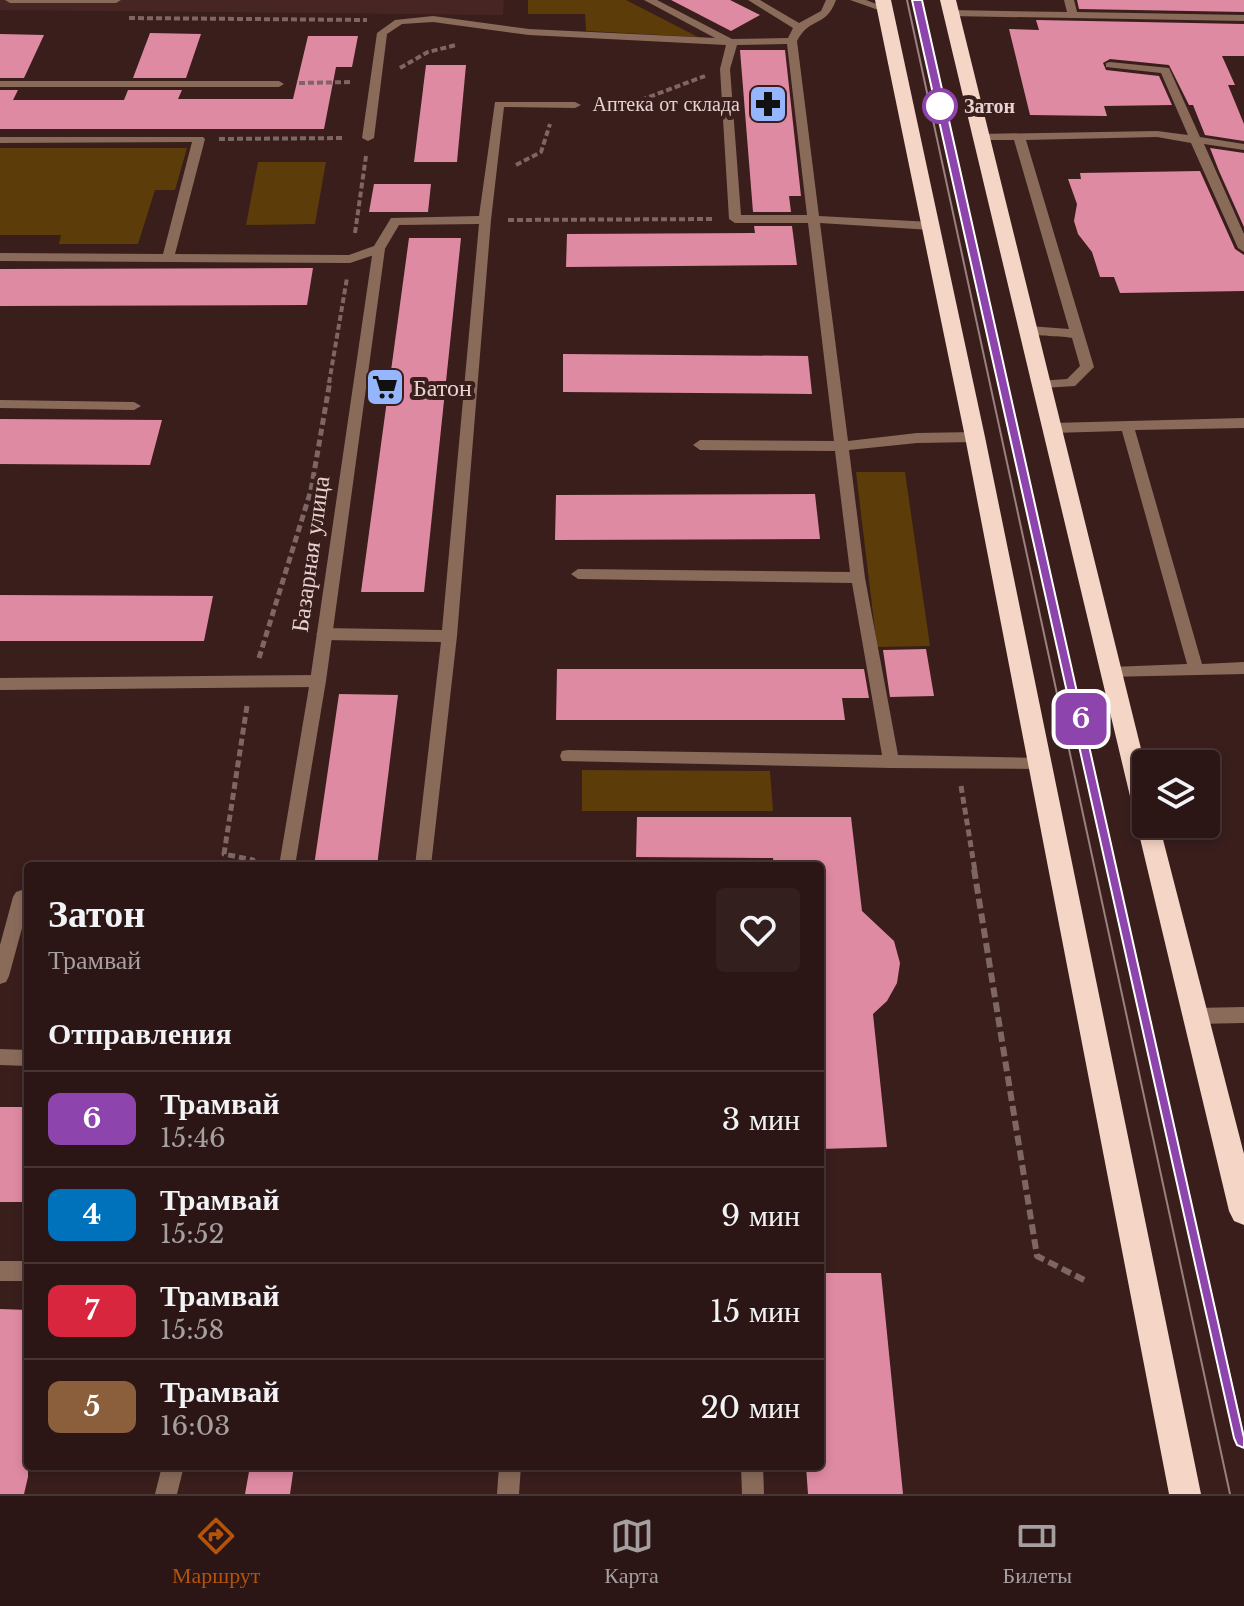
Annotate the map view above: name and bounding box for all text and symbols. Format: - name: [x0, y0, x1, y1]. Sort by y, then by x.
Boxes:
- pharmacy icon: Аптека от склада: [747, 83, 789, 125]
- marker: Затон: [923, 89, 957, 123]
- place label: Аптека от склада: [592, 92, 740, 116]
- place label: Затон: [964, 94, 1015, 118]
- supermarket icon: Батон: [364, 366, 406, 408]
- place label: Батон: [413, 373, 472, 402]
- street label: Базарная улица: [285, 474, 335, 634]
- line badge: 6: [1055, 693, 1107, 745]
- text: 6: [1072, 701, 1090, 736]
- map controls: [1132, 750, 1220, 838]
- button: layers: [1132, 750, 1220, 838]
- button: heart: [716, 888, 800, 972]
- text: Затон: [48, 890, 145, 937]
- text: Трамвай: [48, 944, 141, 976]
- text: Отправления: [48, 1015, 232, 1052]
- text: Трамвай: [160, 1085, 279, 1122]
- text: 6: [83, 1101, 101, 1136]
- text: 3 мин: [722, 1101, 800, 1138]
- text: 15:46: [160, 1122, 226, 1154]
- text: Трамвай: [160, 1181, 279, 1218]
- text: 4: [83, 1197, 101, 1232]
- text: 9 мин: [721, 1197, 800, 1234]
- text: 15:52: [160, 1218, 225, 1250]
- text: Трамвай: [160, 1277, 279, 1314]
- text: 7: [85, 1293, 99, 1328]
- text: 15 мин: [710, 1293, 800, 1330]
- text: 15:58: [160, 1314, 224, 1346]
- text: Трамвай: [160, 1373, 279, 1410]
- text: 5: [84, 1389, 100, 1424]
- text: 20 мин: [700, 1389, 800, 1426]
- text: 16:03: [160, 1410, 230, 1442]
- tab: Маршрут: [172, 1514, 260, 1589]
- tab: Карта: [604, 1514, 659, 1589]
- tab: Билеты: [1003, 1514, 1072, 1589]

